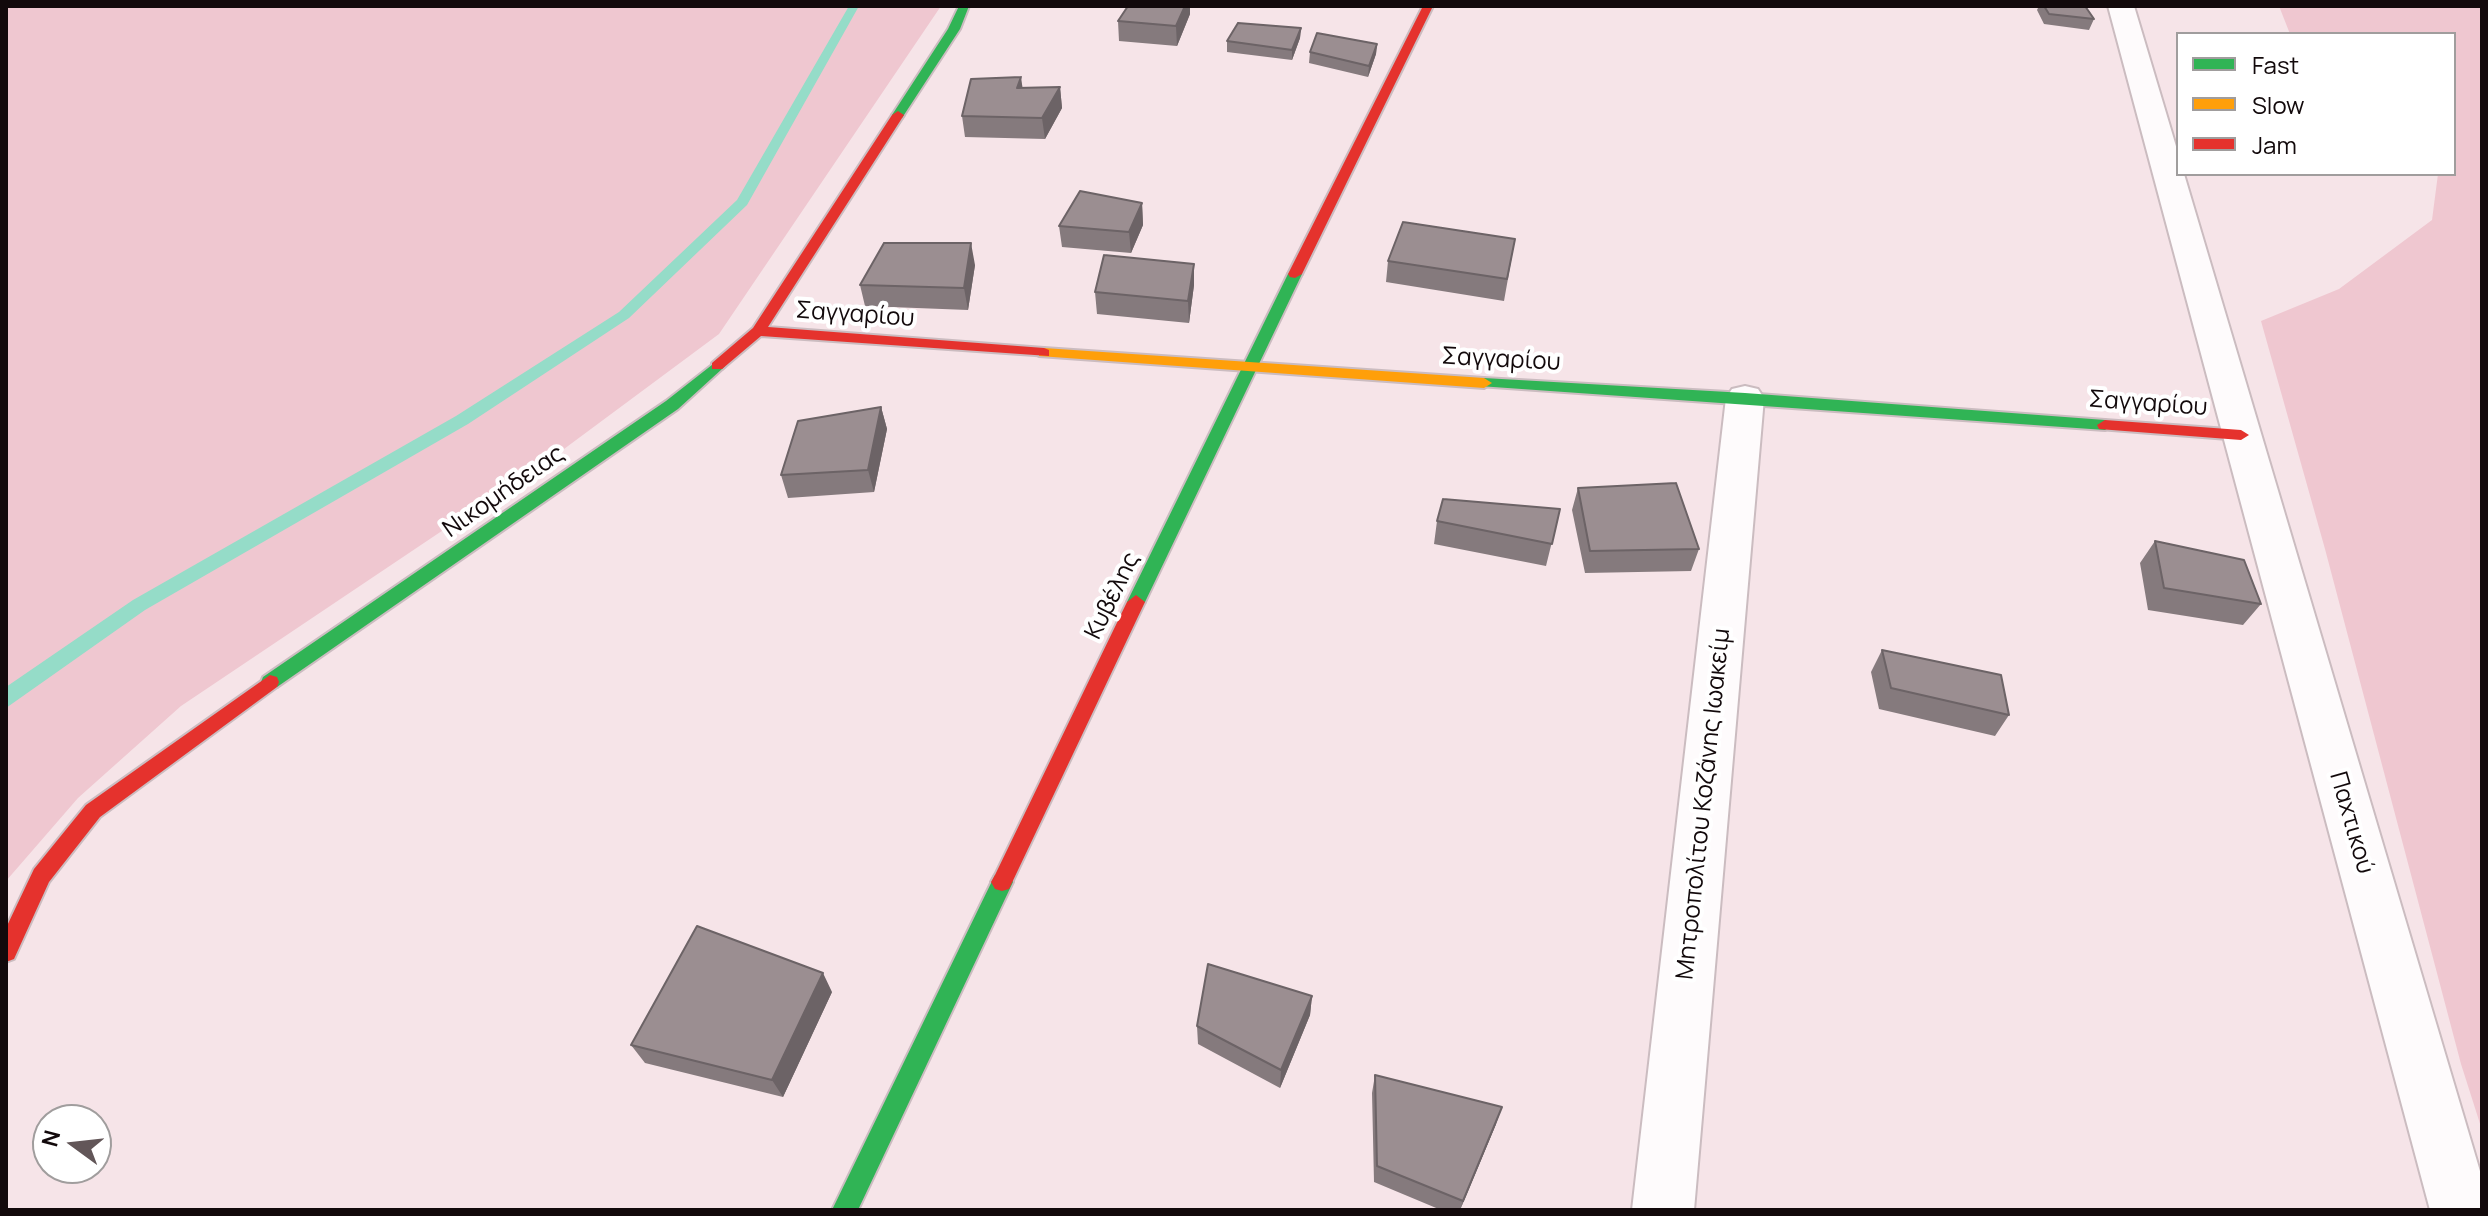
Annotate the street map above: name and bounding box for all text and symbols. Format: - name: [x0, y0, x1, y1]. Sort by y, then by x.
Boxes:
- legend: [2176, 32, 2456, 176]
- text: Fast: [2252, 48, 2299, 81]
- text: Slow: [2252, 88, 2305, 121]
- text: Jam: [2252, 128, 2297, 161]
- street label: Σαγγαρίου: [795, 296, 915, 334]
- street label: Σαγγαρίου: [1441, 343, 1561, 377]
- street label: Σαγγαρίου: [2088, 385, 2208, 423]
- street label: Νικομήδειας: [438, 440, 570, 544]
- street label: Κυβέλης: [1080, 548, 1146, 644]
- street label: Μητροπολίτου Κοζάνης Ιωακείμ: [1671, 627, 1737, 981]
- street label: Παχτικού: [2323, 769, 2379, 877]
- north arrow: [32, 1104, 112, 1184]
- text: N: [34, 1127, 67, 1150]

